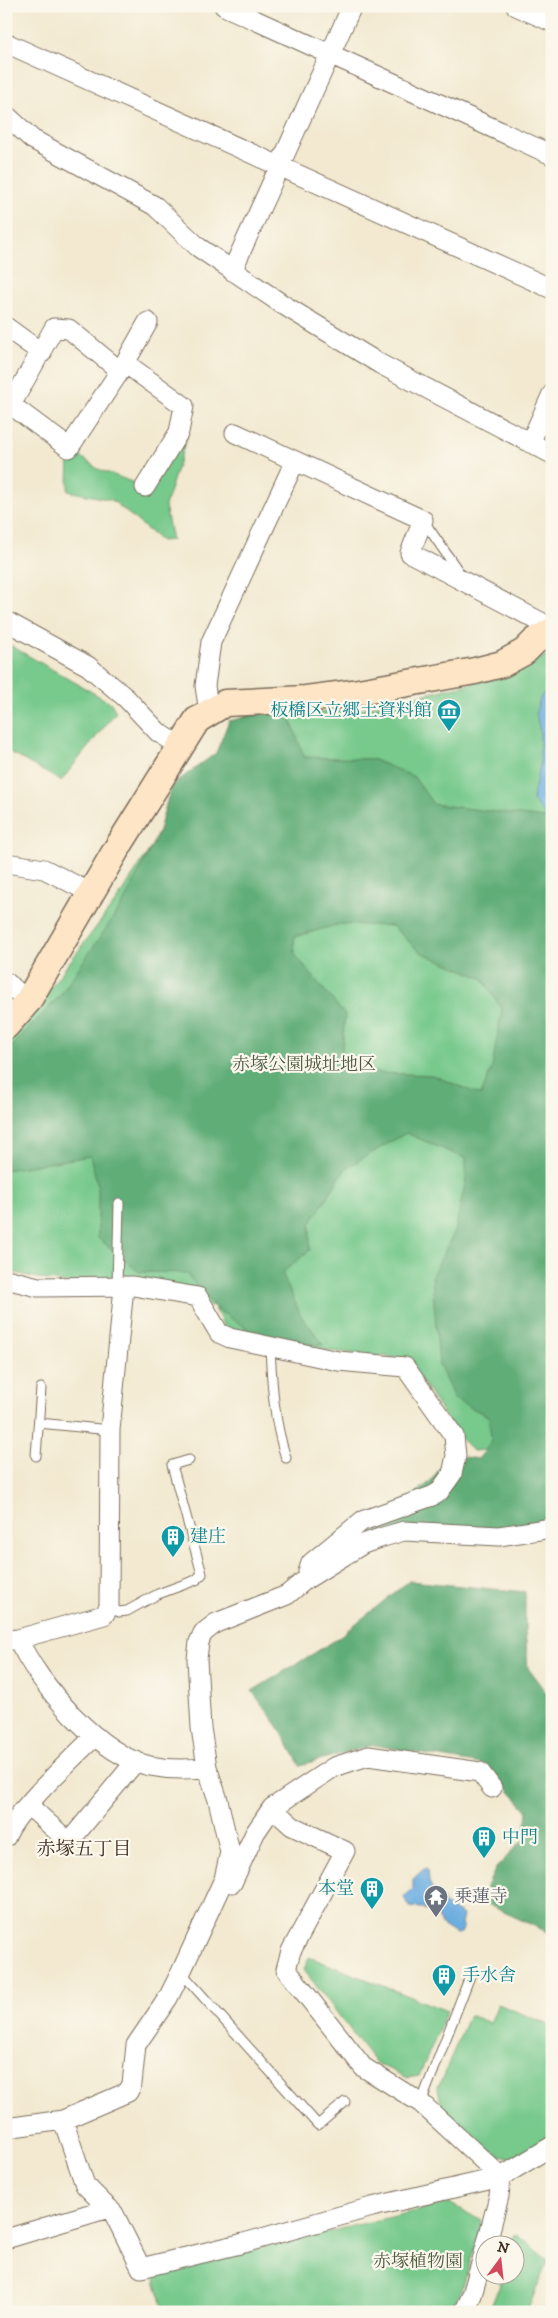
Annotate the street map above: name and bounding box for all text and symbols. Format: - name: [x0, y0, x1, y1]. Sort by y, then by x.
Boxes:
- museum icon: 板橋区立郷土資料館: [436, 698, 462, 732]
- place label: 板橋区立郷土資料館: [270, 700, 432, 722]
- park label: 赤塚公園城址地区: [232, 1054, 376, 1076]
- building icon: 建庄: [160, 1524, 186, 1558]
- place label: 建庄: [190, 1526, 226, 1548]
- building icon: 中門: [471, 1825, 497, 1859]
- place label: 中門: [502, 1827, 538, 1849]
- district label: 赤塚五丁目: [36, 1838, 132, 1861]
- building icon: 本堂: [359, 1876, 385, 1910]
- place label: 本堂: [318, 1878, 354, 1900]
- temple icon: 乗蓮寺: [423, 1884, 449, 1918]
- place label: 乗蓮寺: [454, 1886, 508, 1908]
- building icon: 手水舎: [431, 1963, 457, 1997]
- place label: 手水舎: [462, 1965, 516, 1987]
- north arrow: [476, 2236, 526, 2286]
- text: N: [495, 2238, 511, 2259]
- park label: 赤塚植物園: [373, 2251, 463, 2273]

